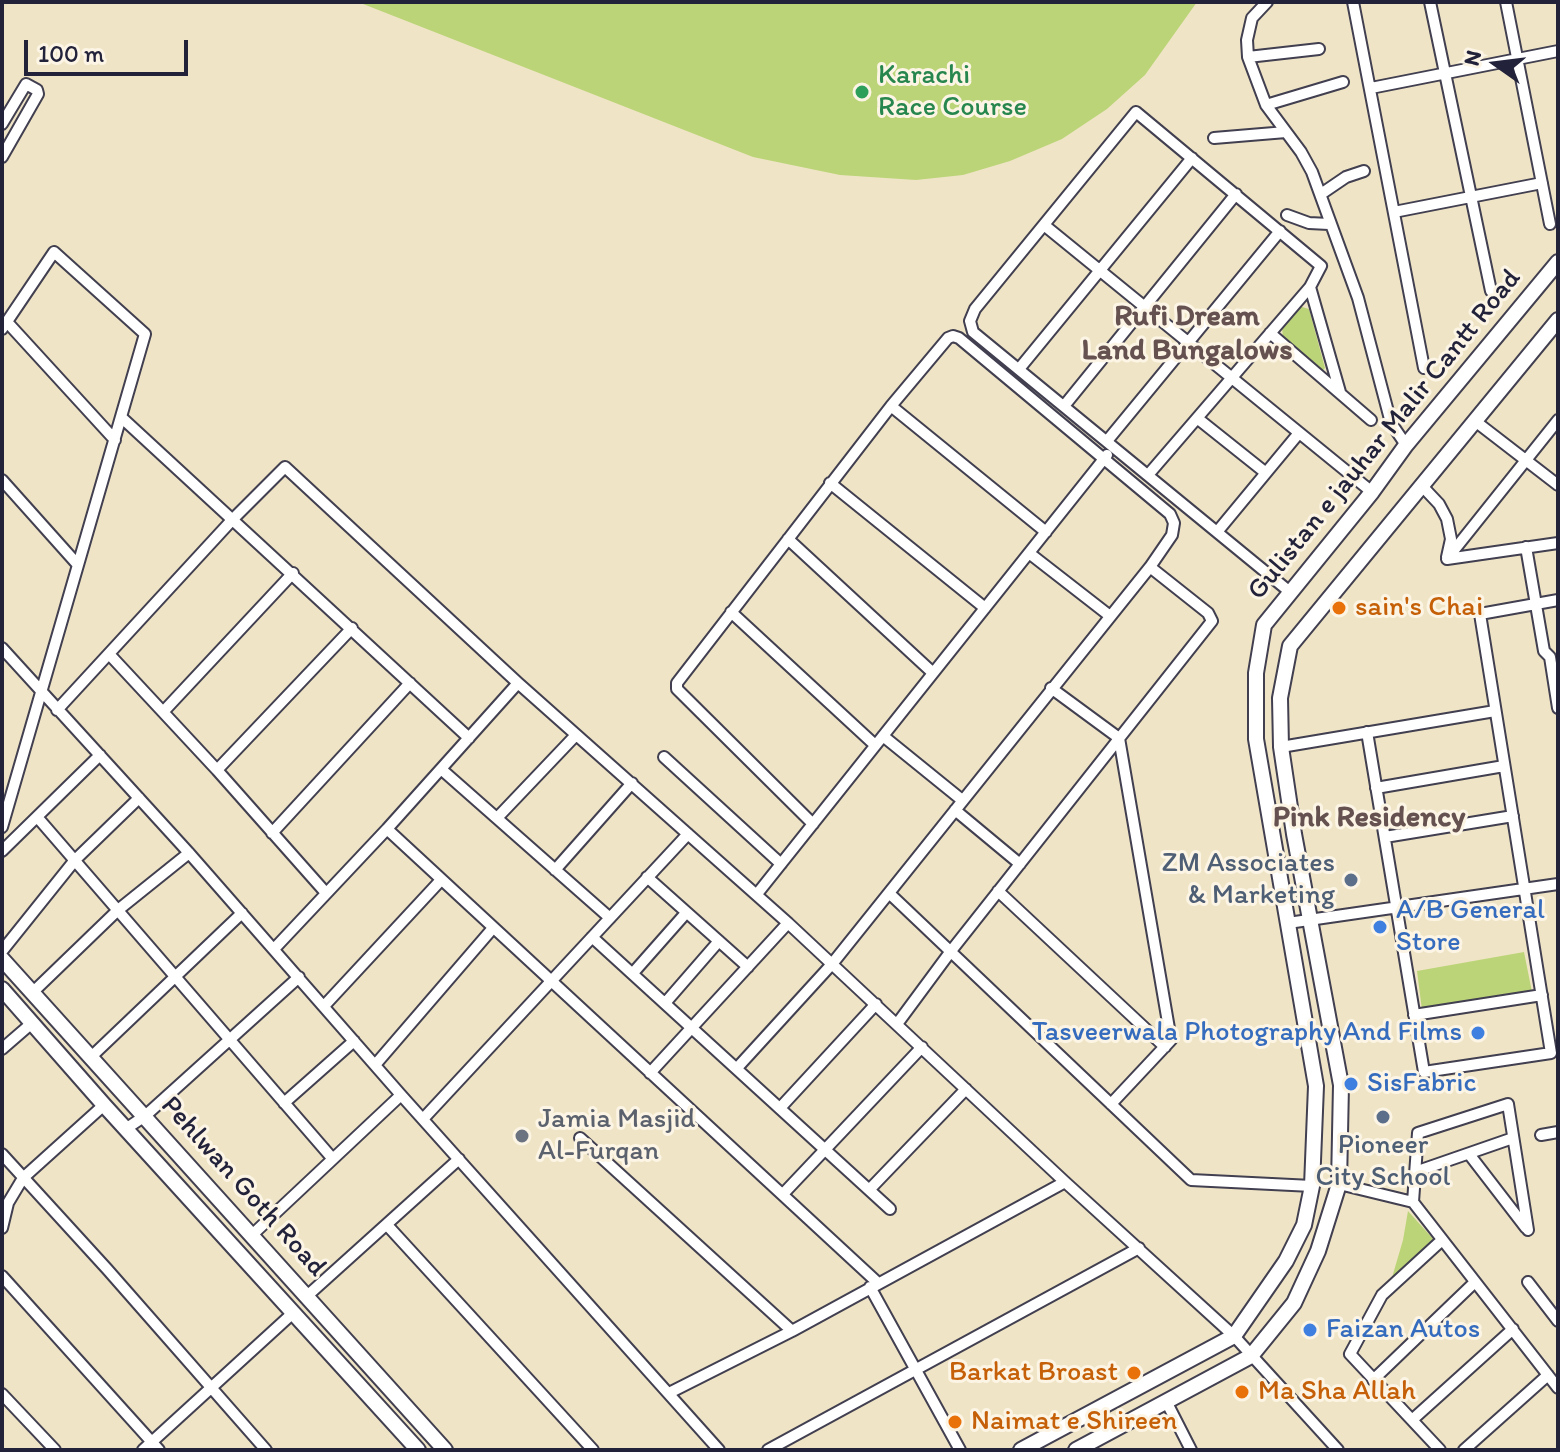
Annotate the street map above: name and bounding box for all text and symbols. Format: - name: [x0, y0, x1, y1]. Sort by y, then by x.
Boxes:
- scale bar: [28, 24, 192, 74]
- north arrow: [1456, 24, 1536, 104]
- text: 100 m: [38, 39, 104, 68]
- text: N: [1457, 48, 1487, 69]
- place label: Karachi Race Course: [878, 59, 1027, 125]
- marker: Karachi Race Course: [853, 83, 871, 101]
- street label: Gulistan e jauhar Malir Cantt Road: [1241, 263, 1529, 607]
- district label: Rufi Dream Land Bungalows: [1082, 299, 1292, 370]
- place label: sain's Chai: [1355, 591, 1483, 625]
- marker: sain's Chai: [1330, 599, 1348, 617]
- district label: Pink Residency: [1273, 800, 1465, 836]
- place label: ZM Associates & Marketing: [1162, 847, 1335, 913]
- marker: ZM Associates & Marketing: [1342, 871, 1360, 889]
- place label: A/B General Store: [1396, 894, 1545, 960]
- marker: A/B General Store: [1371, 918, 1389, 936]
- place label: Tasveerwala Photography And Films: [1032, 1016, 1462, 1050]
- marker: Tasveerwala Photography And Films: [1469, 1024, 1487, 1042]
- place label: SisFabric: [1367, 1067, 1477, 1101]
- marker: SisFabric: [1342, 1075, 1360, 1093]
- street label: Pehlwan Goth Road: [153, 1090, 333, 1284]
- place label: Jamia Masjid Al-Furqan: [538, 1103, 696, 1169]
- marker: Pioneer City School: [1374, 1108, 1392, 1126]
- marker: Jamia Masjid Al-Furqan: [513, 1127, 531, 1145]
- place label: Pioneer City School: [1316, 1129, 1450, 1195]
- place label: Faizan Autos: [1326, 1313, 1480, 1347]
- marker: Faizan Autos: [1301, 1321, 1319, 1339]
- place label: Barkat Broast: [949, 1356, 1118, 1390]
- marker: Barkat Broast: [1125, 1364, 1143, 1382]
- place label: Ma Sha Allah: [1258, 1375, 1416, 1409]
- marker: Ma Sha Allah: [1233, 1383, 1251, 1401]
- place label: Naimat e Shireen: [971, 1405, 1177, 1439]
- marker: Naimat e Shireen: [946, 1413, 964, 1431]

